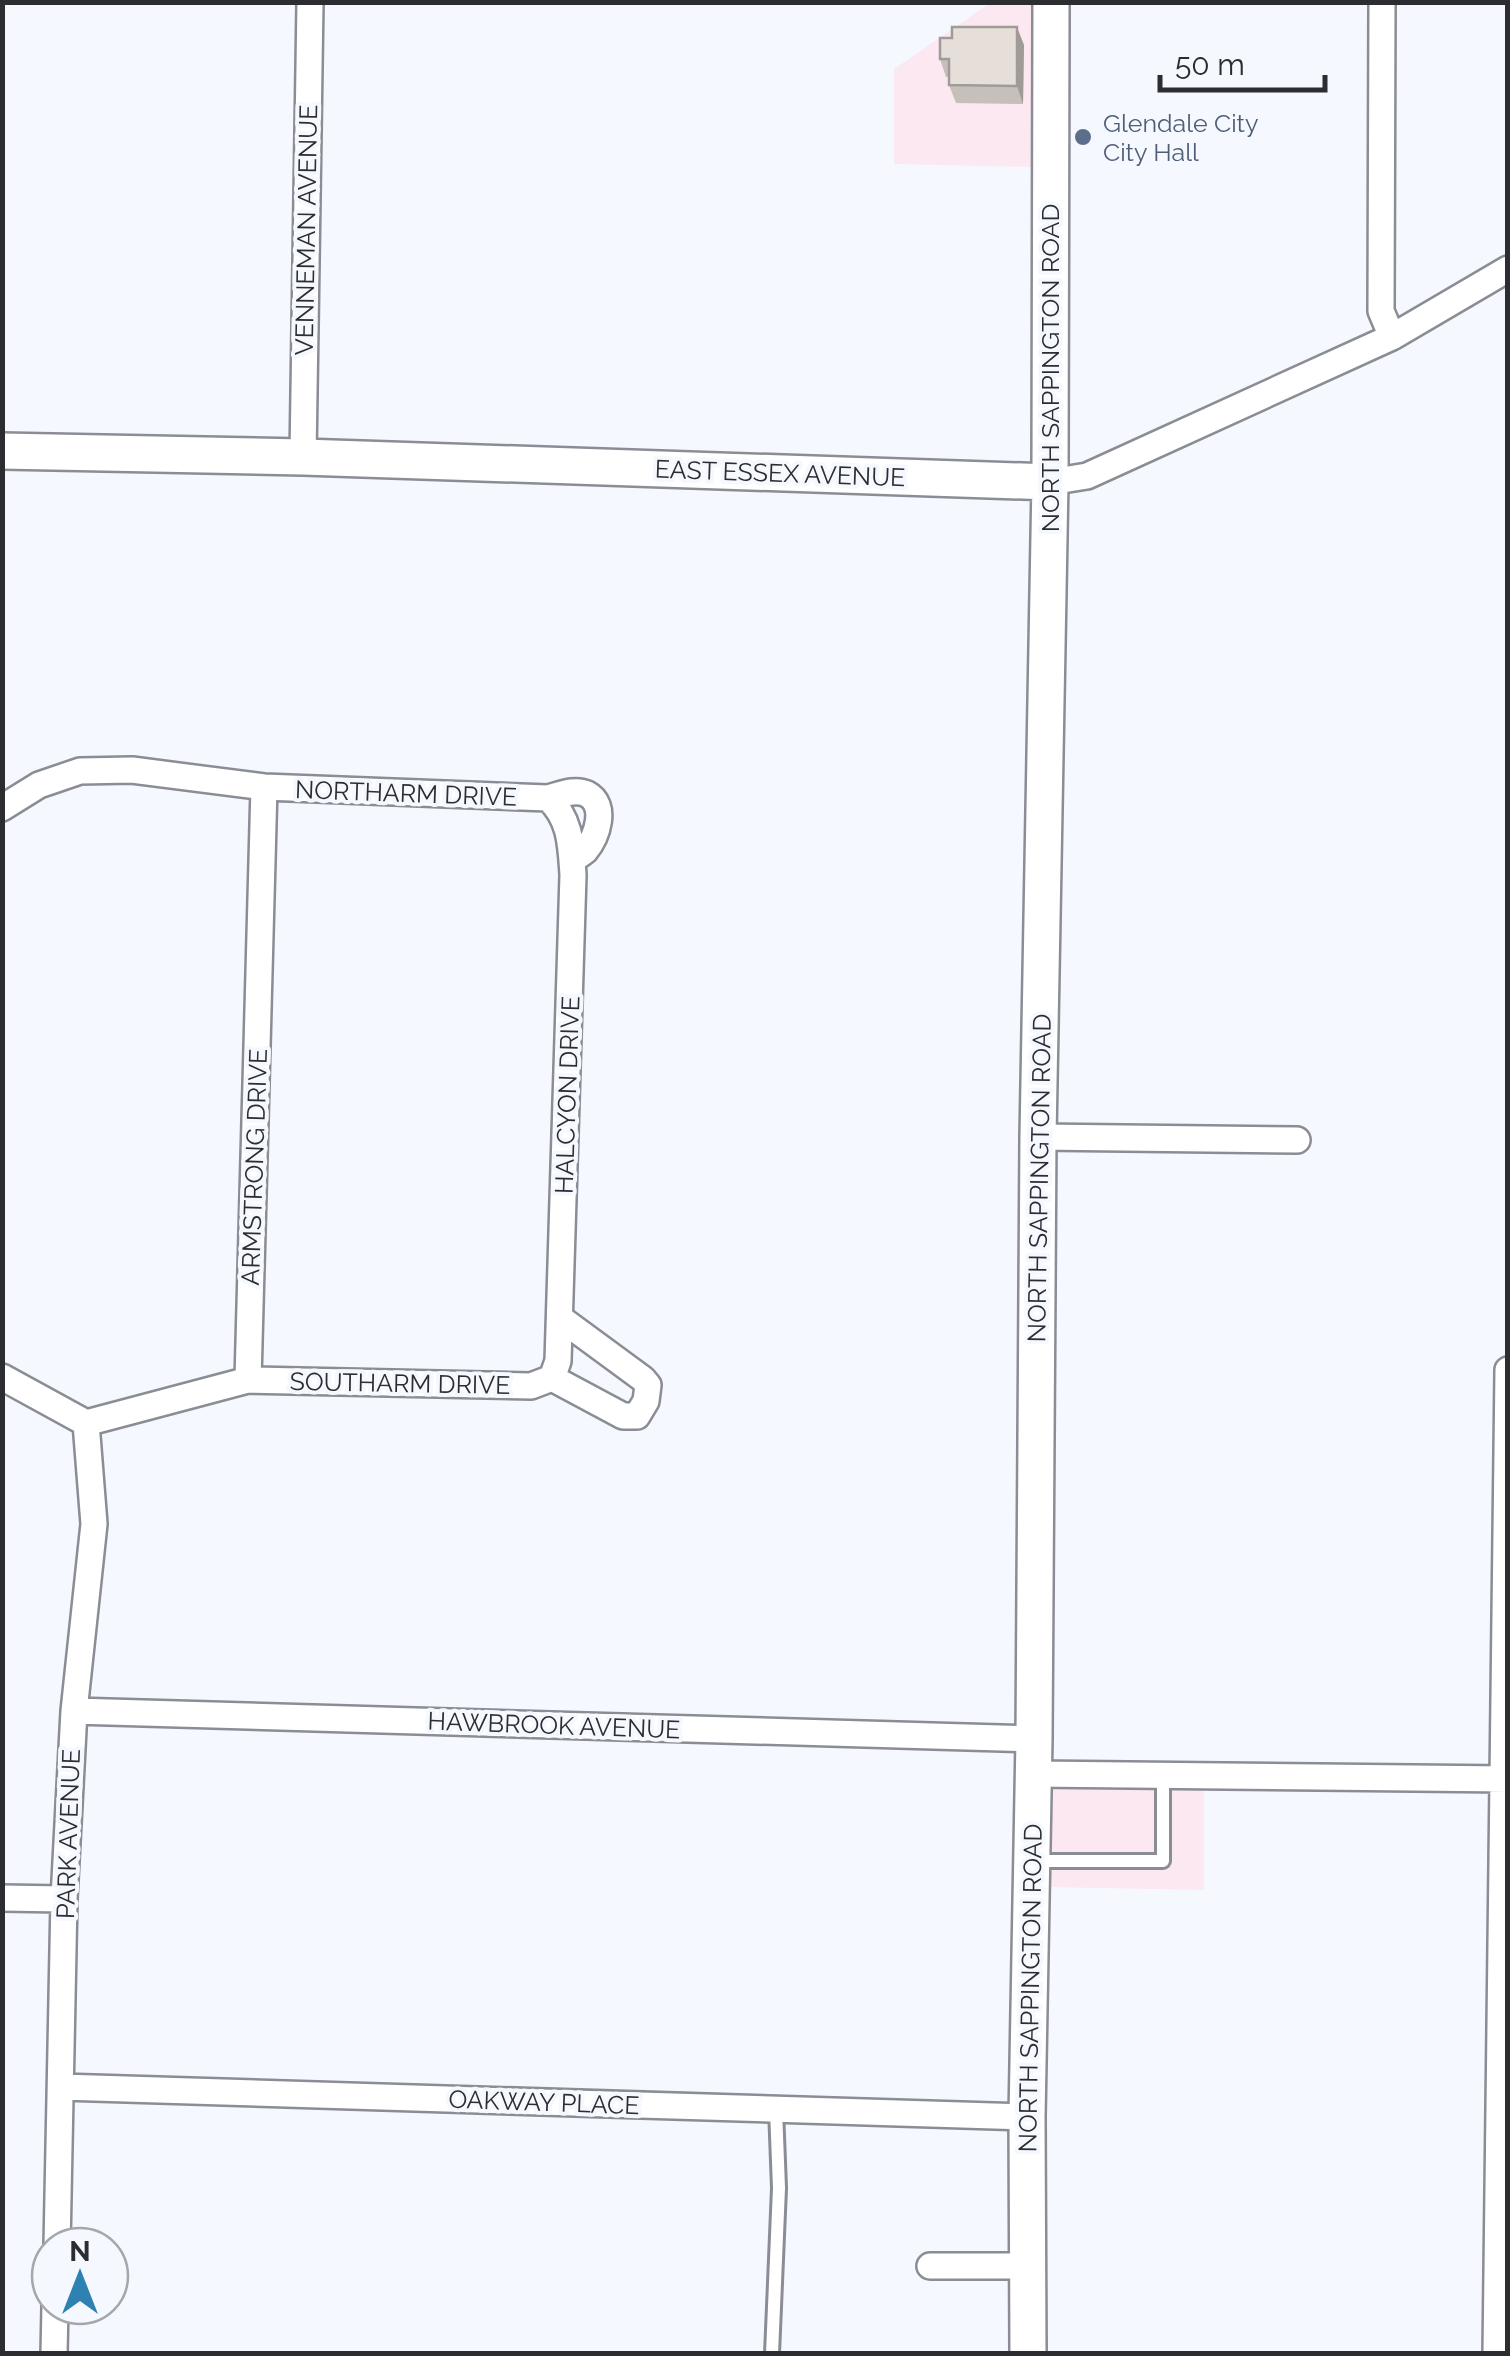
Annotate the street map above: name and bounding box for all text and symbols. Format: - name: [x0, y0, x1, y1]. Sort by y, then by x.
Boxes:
- scale bar: [1160, 30, 1325, 92]
- text: 50 m: [1175, 47, 1245, 82]
- street label: VENNEMAN AVENUE: [289, 104, 323, 356]
- place label: Glendale City City Hall: [1103, 108, 1259, 167]
- marker: Glendale City City Hall: [1072, 126, 1094, 148]
- street label: NORTH SAPPINGTON ROAD: [1035, 204, 1065, 532]
- street label: EAST ESSEX AVENUE: [654, 454, 906, 492]
- street label: NORTHARM DRIVE: [295, 774, 517, 812]
- street label: HALCYON DRIVE: [549, 995, 585, 1195]
- street label: NORTH SAPPINGTON ROAD: [1021, 1013, 1057, 1343]
- street label: ARMSTRONG DRIVE: [235, 1048, 273, 1286]
- street label: SOUTHARM DRIVE: [289, 1366, 511, 1400]
- street label: HAWBROOK AVENUE: [427, 1706, 681, 1744]
- street label: PARK AVENUE: [50, 1749, 86, 1919]
- street label: NORTH SAPPINGTON ROAD: [1012, 1823, 1048, 2153]
- street label: OAKWAY PLACE: [448, 2084, 640, 2120]
- north arrow: [30, 2226, 130, 2326]
- text: N: [69, 2235, 91, 2268]

